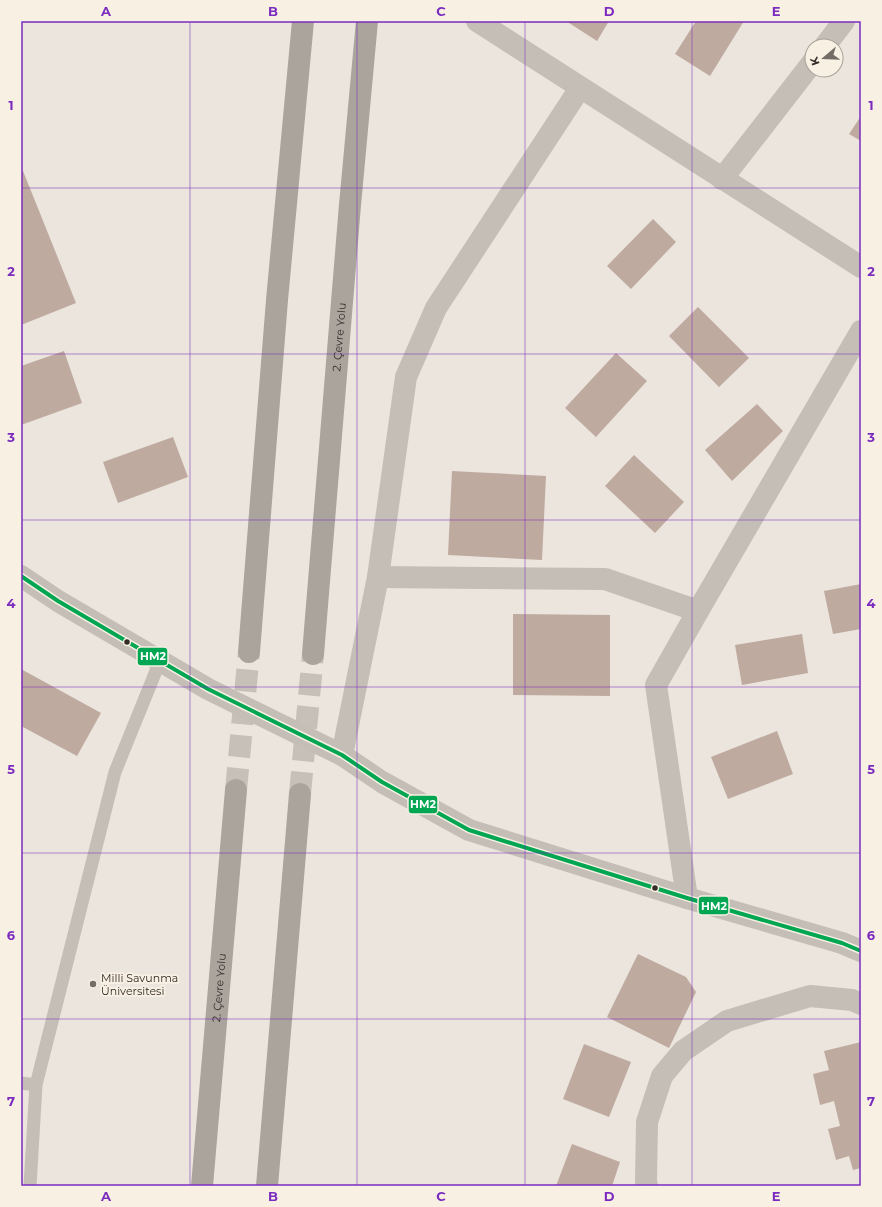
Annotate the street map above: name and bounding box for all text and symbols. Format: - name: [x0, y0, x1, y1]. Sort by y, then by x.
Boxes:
- text: A: [100, 3, 112, 19]
- text: B: [268, 3, 278, 19]
- text: C: [436, 3, 446, 19]
- text: D: [604, 3, 615, 19]
- text: E: [772, 3, 781, 19]
- north arrow: [804, 38, 844, 78]
- text: K: [806, 54, 822, 67]
- text: 1: [8, 97, 14, 113]
- text: 1: [868, 97, 874, 113]
- text: 2: [7, 263, 15, 279]
- text: 2: [867, 263, 875, 279]
- street label: 2. Çevre Yolu: [329, 302, 349, 372]
- text: 3: [6, 429, 15, 445]
- text: 3: [866, 429, 875, 445]
- text: 4: [7, 595, 16, 611]
- text: 4: [867, 595, 876, 611]
- unlabelled marker: [122, 637, 132, 647]
- line badge: HM2: [137, 647, 168, 666]
- text: HM2: [140, 649, 166, 663]
- text: 5: [7, 761, 15, 777]
- text: 5: [867, 761, 875, 777]
- line badge: HM2: [408, 795, 438, 814]
- text: HM2: [410, 797, 436, 811]
- unlabelled marker: [650, 883, 660, 893]
- line badge: HM2: [698, 896, 729, 915]
- text: HM2: [701, 899, 727, 913]
- text: 6: [7, 927, 16, 943]
- text: 6: [867, 927, 876, 943]
- street label: 2. Çevre Yolu: [209, 953, 229, 1023]
- place label: Milli Savunma Üniversitesi: [101, 971, 178, 998]
- marker: Milli Savunma Üniversitesi: [88, 979, 98, 989]
- text: 7: [7, 1093, 15, 1109]
- text: 7: [867, 1093, 875, 1109]
- text: A: [100, 1188, 112, 1204]
- text: B: [268, 1188, 278, 1204]
- text: C: [436, 1188, 446, 1204]
- text: D: [604, 1188, 615, 1204]
- text: E: [772, 1188, 781, 1204]

